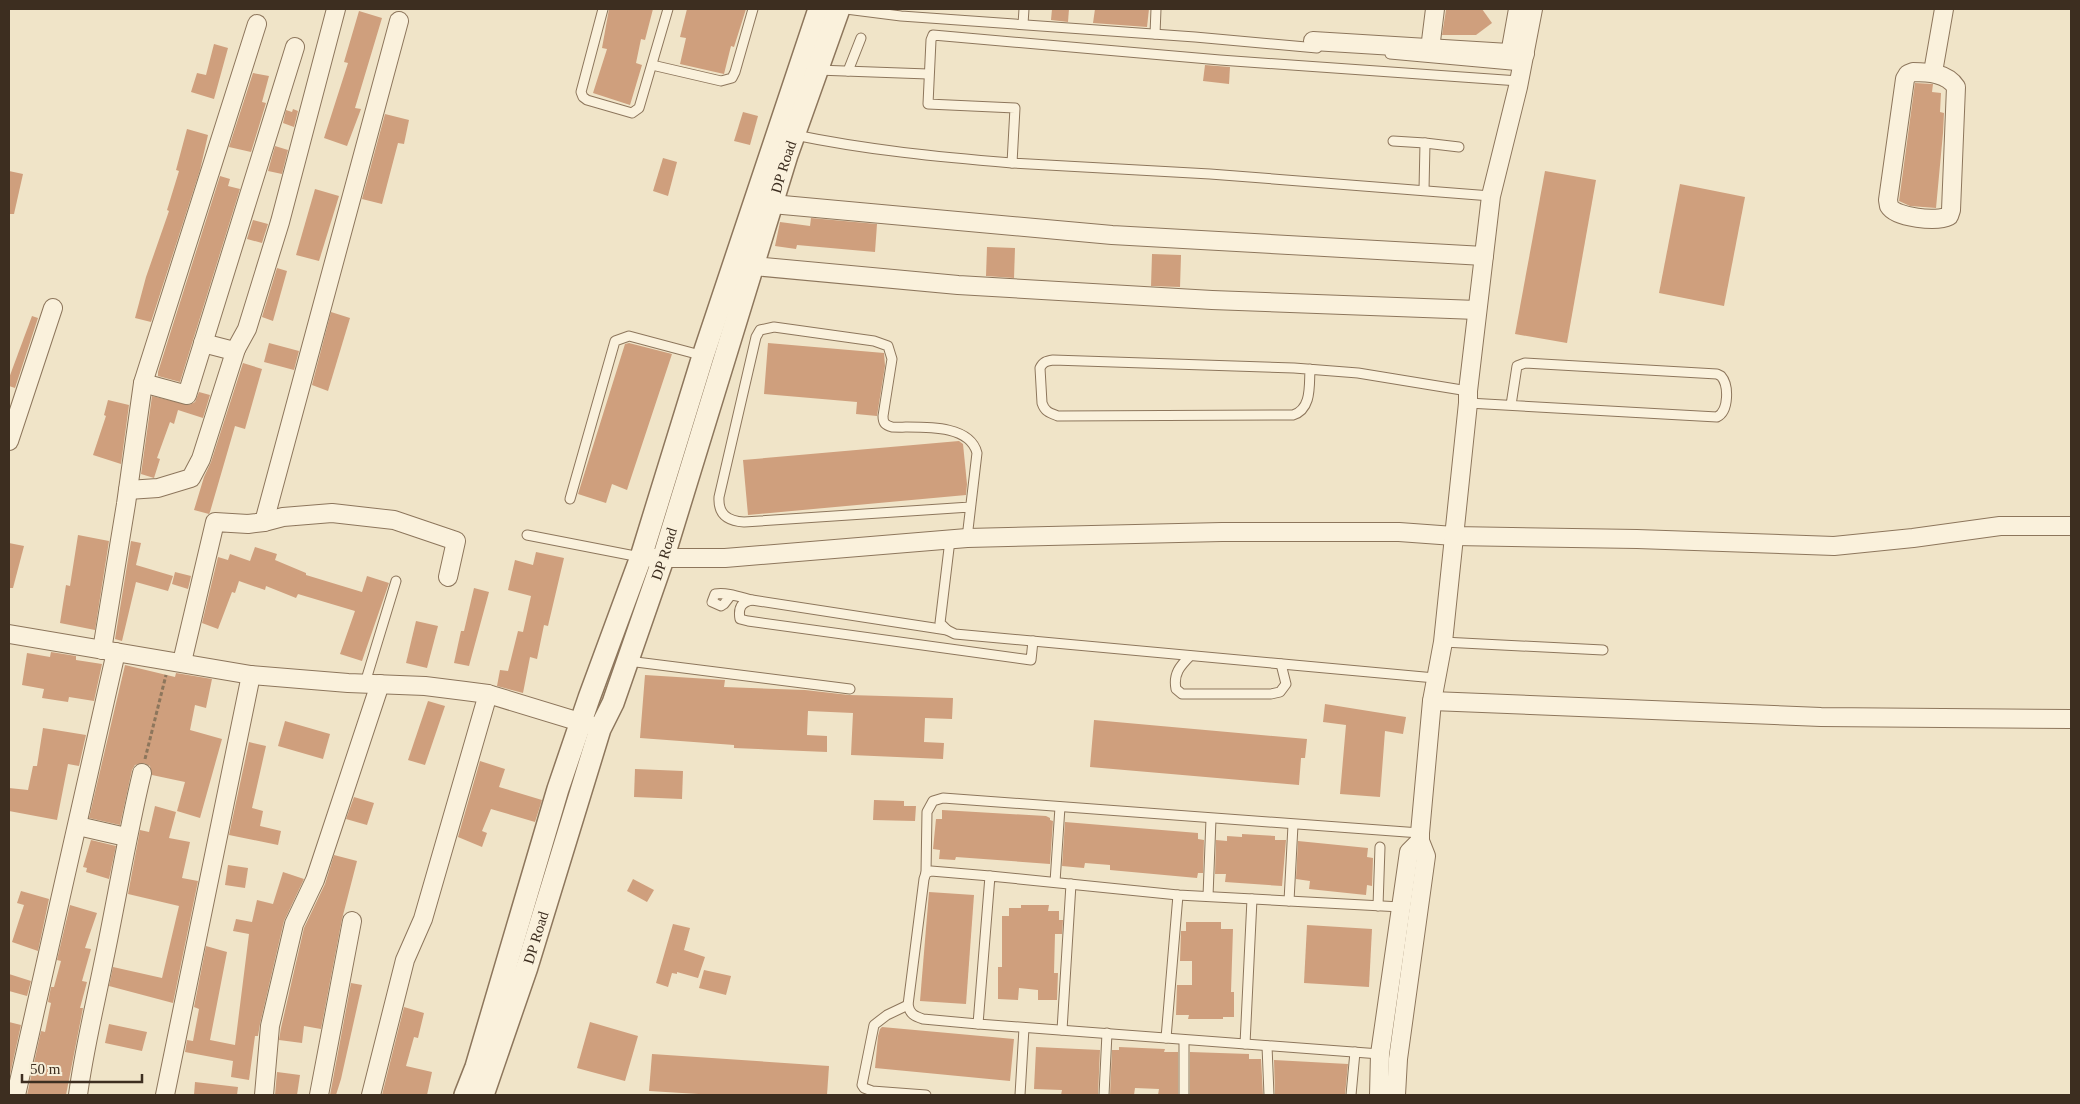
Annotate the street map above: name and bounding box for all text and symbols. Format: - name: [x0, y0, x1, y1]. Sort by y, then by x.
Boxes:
- street label: DP Road: [768, 138, 800, 195]
- street label: DP Road: [648, 525, 680, 582]
- street label: DP Road: [520, 909, 552, 966]
- scale bar: [22, 1052, 142, 1084]
- text: 50 m: [30, 1061, 61, 1077]

